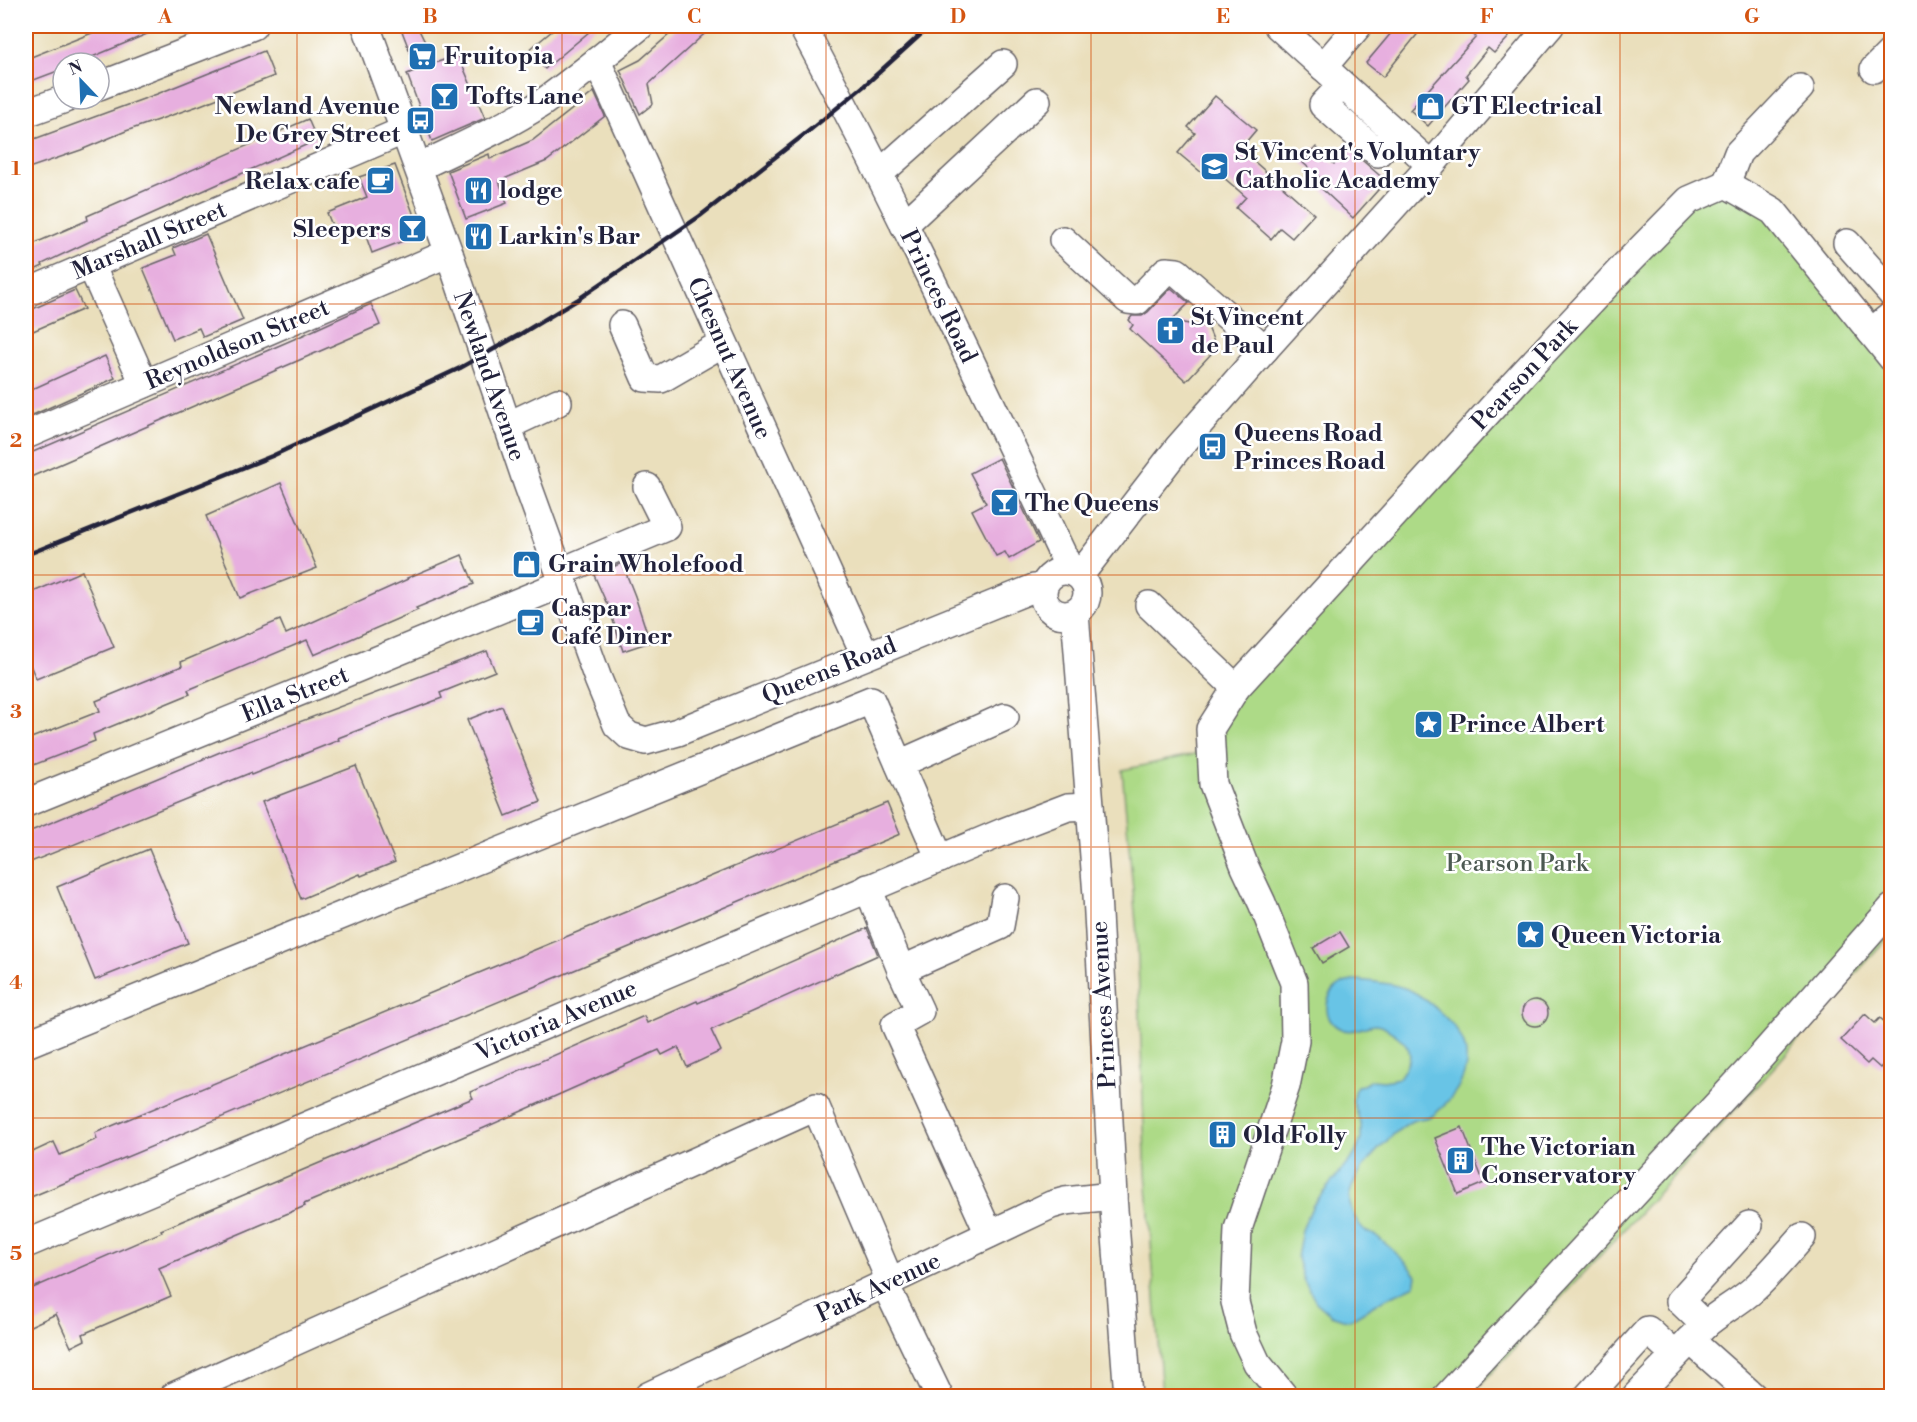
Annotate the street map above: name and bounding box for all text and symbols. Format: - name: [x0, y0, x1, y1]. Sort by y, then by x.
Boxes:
- text: A: [157, 5, 173, 30]
- text: B: [422, 5, 438, 30]
- text: C: [687, 5, 701, 30]
- text: D: [950, 5, 966, 30]
- text: E: [1216, 5, 1230, 30]
- text: F: [1480, 5, 1494, 30]
- text: G: [1744, 5, 1760, 30]
- supermarket icon: Fruitopia: [407, 40, 439, 72]
- place label: Fruitopia: [444, 42, 555, 72]
- north arrow: [51, 51, 111, 111]
- text: N: [66, 56, 86, 80]
- bar icon: Tofts Lane: [429, 80, 461, 112]
- place label: Tofts Lane: [466, 82, 584, 112]
- shop icon: GT Electrical: [1414, 90, 1446, 122]
- place label: Newland Avenue De Grey Street: [215, 92, 400, 150]
- place label: GT Electrical: [1451, 92, 1603, 122]
- bus stop icon: Newland Avenue De Grey Street: [405, 104, 437, 136]
- place label: St Vincent's Voluntary Catholic Academy: [1235, 138, 1481, 196]
- school or university icon: St Vincent's Voluntary Catholic Academy: [1198, 150, 1230, 182]
- text: 1: [11, 157, 21, 182]
- cafe icon: Relax cafe: [365, 165, 397, 197]
- place label: Relax cafe: [245, 167, 360, 197]
- restaurant icon: lodge: [462, 174, 494, 206]
- place label: lodge: [499, 176, 563, 206]
- street label: Marshall Street: [68, 195, 232, 287]
- bar icon: Sleepers: [396, 213, 428, 245]
- place label: Sleepers: [293, 215, 391, 245]
- restaurant icon: Larkin's Bar: [462, 220, 494, 252]
- place label: Larkin's Bar: [499, 222, 640, 252]
- street label: Princes Road: [893, 225, 983, 368]
- street label: Chesnut Avenue: [680, 273, 778, 444]
- street label: Newland Avenue: [446, 288, 532, 465]
- street label: Reynoldson Street: [141, 292, 334, 397]
- place label: St Vincent de Paul: [1191, 303, 1304, 361]
- street label: Pearson Park: [1465, 311, 1585, 437]
- church icon: St Vincent de Paul: [1154, 315, 1186, 347]
- place label: Queens Road Princes Road: [1234, 419, 1385, 477]
- text: 2: [10, 429, 22, 454]
- bus stop icon: Queens Road Princes Road: [1197, 431, 1229, 463]
- bar icon: The Queens: [988, 487, 1020, 519]
- place label: The Queens: [1025, 489, 1159, 519]
- shop icon: Grain Wholefood: [511, 548, 543, 580]
- place label: Grain Wholefood: [548, 550, 744, 580]
- place label: Caspar Café Diner: [551, 594, 672, 652]
- cafe icon: Caspar Café Diner: [514, 606, 546, 638]
- street label: Queens Road: [758, 630, 901, 711]
- street label: Ella Street: [237, 660, 354, 730]
- text: 3: [10, 700, 22, 725]
- place icon: Prince Albert: [1412, 708, 1444, 740]
- place label: Prince Albert: [1449, 710, 1605, 740]
- park label: Pearson Park: [1446, 849, 1590, 879]
- place icon: Queen Victoria: [1514, 919, 1546, 951]
- street label: Princes Avenue: [1085, 920, 1123, 1090]
- place label: Queen Victoria: [1551, 921, 1722, 951]
- text: 4: [9, 971, 23, 996]
- street label: Victoria Avenue: [470, 973, 642, 1069]
- building icon: Old Folly: [1206, 1119, 1238, 1151]
- place label: Old Folly: [1243, 1121, 1347, 1151]
- place label: The Victorian Conservatory: [1481, 1133, 1637, 1191]
- building icon: The Victorian Conservatory: [1444, 1145, 1476, 1177]
- text: 5: [10, 1242, 22, 1267]
- street label: Park Avenue: [811, 1246, 945, 1330]

